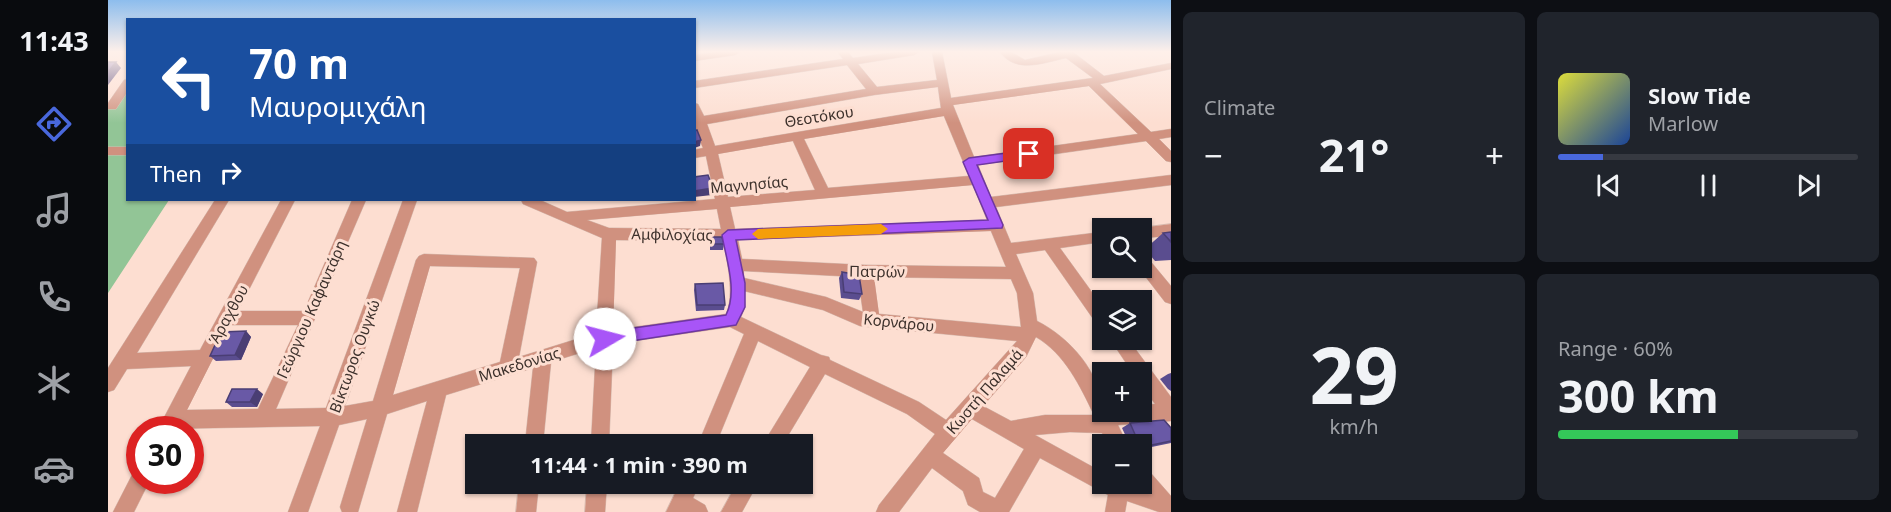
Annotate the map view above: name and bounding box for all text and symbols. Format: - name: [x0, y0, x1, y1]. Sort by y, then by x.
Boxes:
- text: 11:43: [19, 22, 89, 59]
- text: 70 m: [249, 34, 349, 91]
- icon: left: [150, 42, 228, 120]
- text: Slow Tide: [1648, 80, 1751, 110]
- text: Μαυρομιχάλη: [249, 88, 427, 125]
- text: Climate: [1204, 94, 1275, 121]
- street label: Θεοτόκου: [783, 101, 855, 131]
- icon: directions: [33, 103, 75, 145]
- text: Marlow: [1648, 110, 1718, 137]
- text: 21°: [1319, 124, 1389, 185]
- pin: [1003, 128, 1054, 179]
- text: −: [1204, 133, 1223, 178]
- text: +: [1485, 133, 1504, 178]
- icon: arrive: [1012, 137, 1045, 170]
- icon: right: [214, 156, 247, 189]
- text: Then: [150, 158, 202, 188]
- icon: previous: [1592, 169, 1625, 202]
- icon: pause: [1692, 169, 1725, 202]
- icon: next: [1792, 169, 1825, 202]
- street label: Μαγνησίας: [709, 171, 789, 197]
- icon: music: [33, 189, 75, 231]
- map controls: [1092, 218, 1152, 494]
- button: search: [1092, 218, 1152, 278]
- street label: Αμφιλοχίας: [631, 223, 713, 245]
- street label: Γεώργιου Καφαντάρη: [272, 237, 350, 381]
- street label: Πατρών: [849, 261, 905, 281]
- icon: phone: [33, 276, 75, 318]
- street label: Άραχθου: [204, 281, 252, 347]
- button: layers: [1092, 290, 1152, 350]
- street label: Βίκτωρος Ουγκώ: [324, 297, 384, 415]
- position arrow: [573, 307, 637, 371]
- street label: Κορνάρου: [863, 308, 935, 336]
- text: 29: [1309, 321, 1399, 427]
- text: Range · 60%: [1558, 335, 1673, 362]
- street label: Μακεδονίας: [476, 342, 562, 386]
- street label: Κωστή Παλαμά: [941, 344, 1027, 438]
- icon: climate: [33, 362, 75, 404]
- button: +: [1092, 362, 1152, 422]
- text: 300 km: [1558, 365, 1719, 426]
- text: km/h: [1329, 413, 1379, 440]
- speed limit sign: 30: [126, 416, 204, 494]
- button: −: [1092, 434, 1152, 494]
- icon: car: [33, 448, 75, 490]
- text: 11:44 · 1 min · 390 m: [530, 449, 748, 479]

